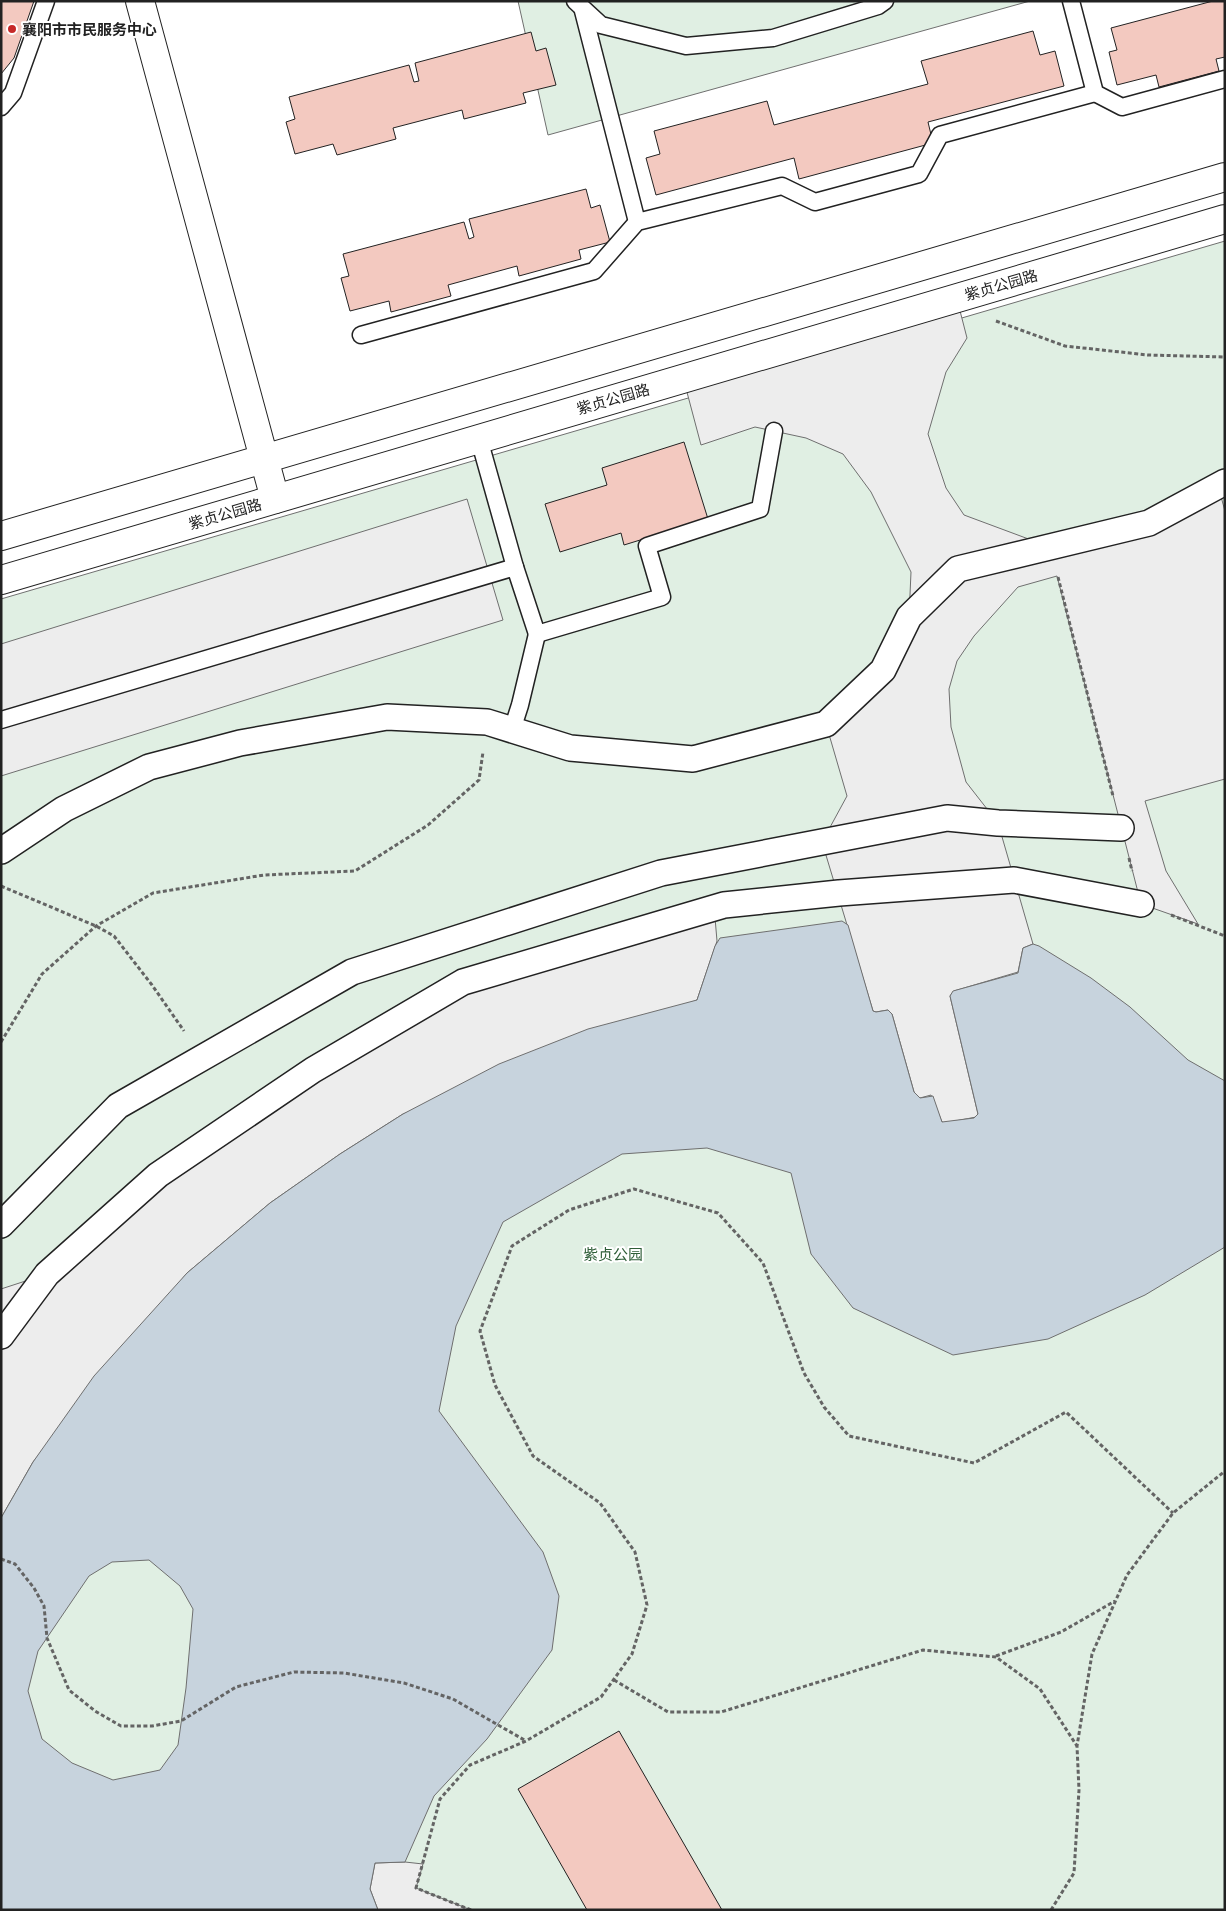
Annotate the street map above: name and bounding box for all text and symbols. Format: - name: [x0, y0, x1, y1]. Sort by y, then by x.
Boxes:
- place label: 襄阳市市民服务中心: [22, 20, 157, 39]
- marker: 襄阳市市民服务中心: [6, 23, 18, 35]
- street label: 紫贞公园路: [962, 266, 1040, 304]
- street label: 紫贞公园路: [574, 380, 652, 418]
- street label: 紫贞公园路: [186, 495, 264, 533]
- park label: 紫贞公园: [583, 1245, 643, 1264]

